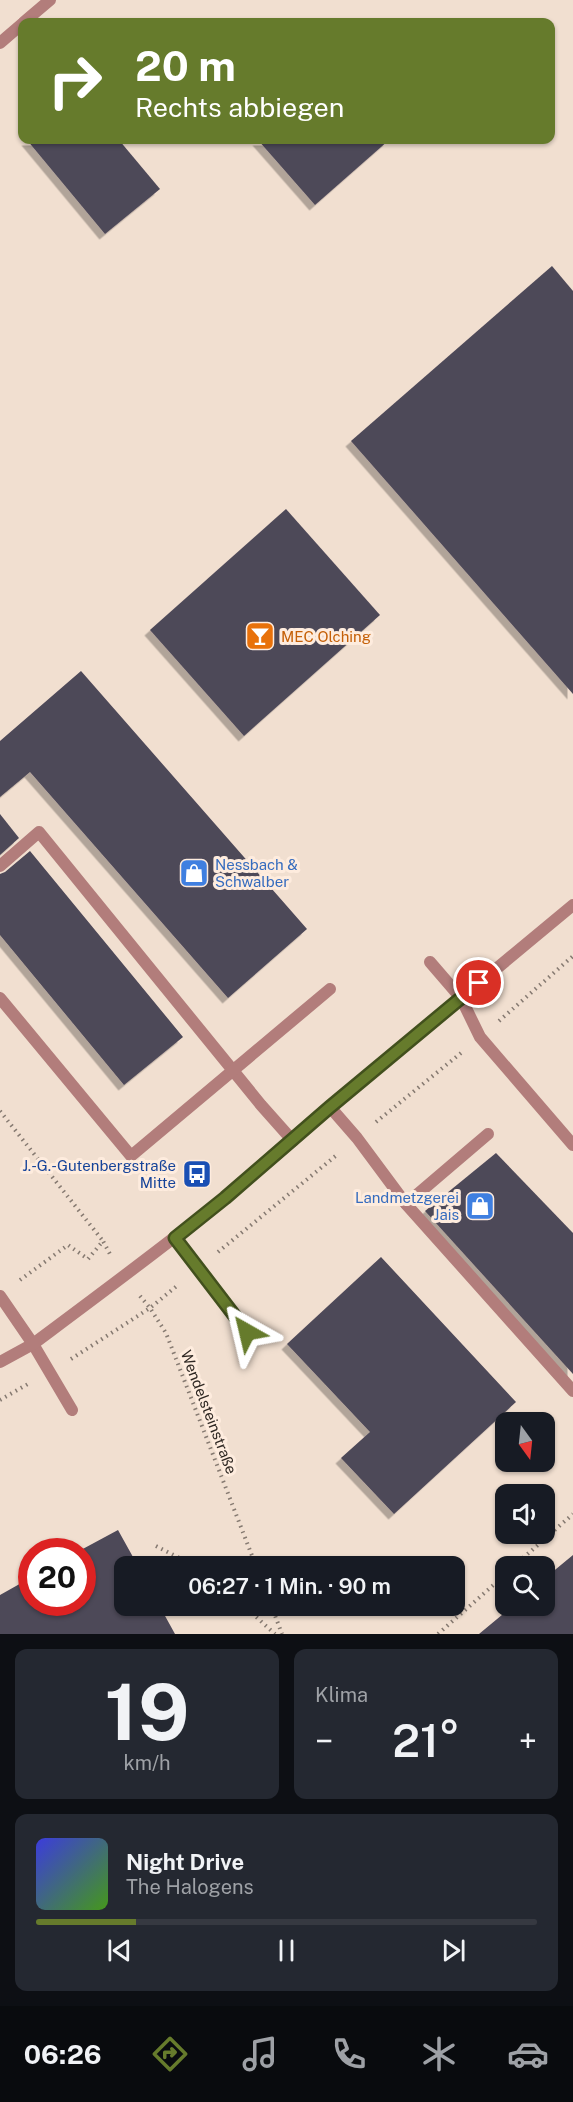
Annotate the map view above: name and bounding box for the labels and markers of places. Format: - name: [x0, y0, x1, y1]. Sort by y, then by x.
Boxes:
- bar icon: MEC Olching: [244, 620, 276, 652]
- place label: MEC Olching: [281, 628, 371, 645]
- place label: Nessbach & Schwalber: [215, 856, 298, 890]
- shop icon: Nessbach & Schwalber: [178, 857, 210, 889]
- pin: [453, 957, 504, 1008]
- place label: J.-G.-Gutenbergstraße Mitte: [22, 1157, 176, 1191]
- bus stop icon: J.-G.-Gutenbergstraße Mitte: [181, 1158, 213, 1190]
- place label: Landmetzgerei Jais: [355, 1189, 459, 1223]
- shop icon: Landmetzgerei Jais: [464, 1190, 496, 1222]

